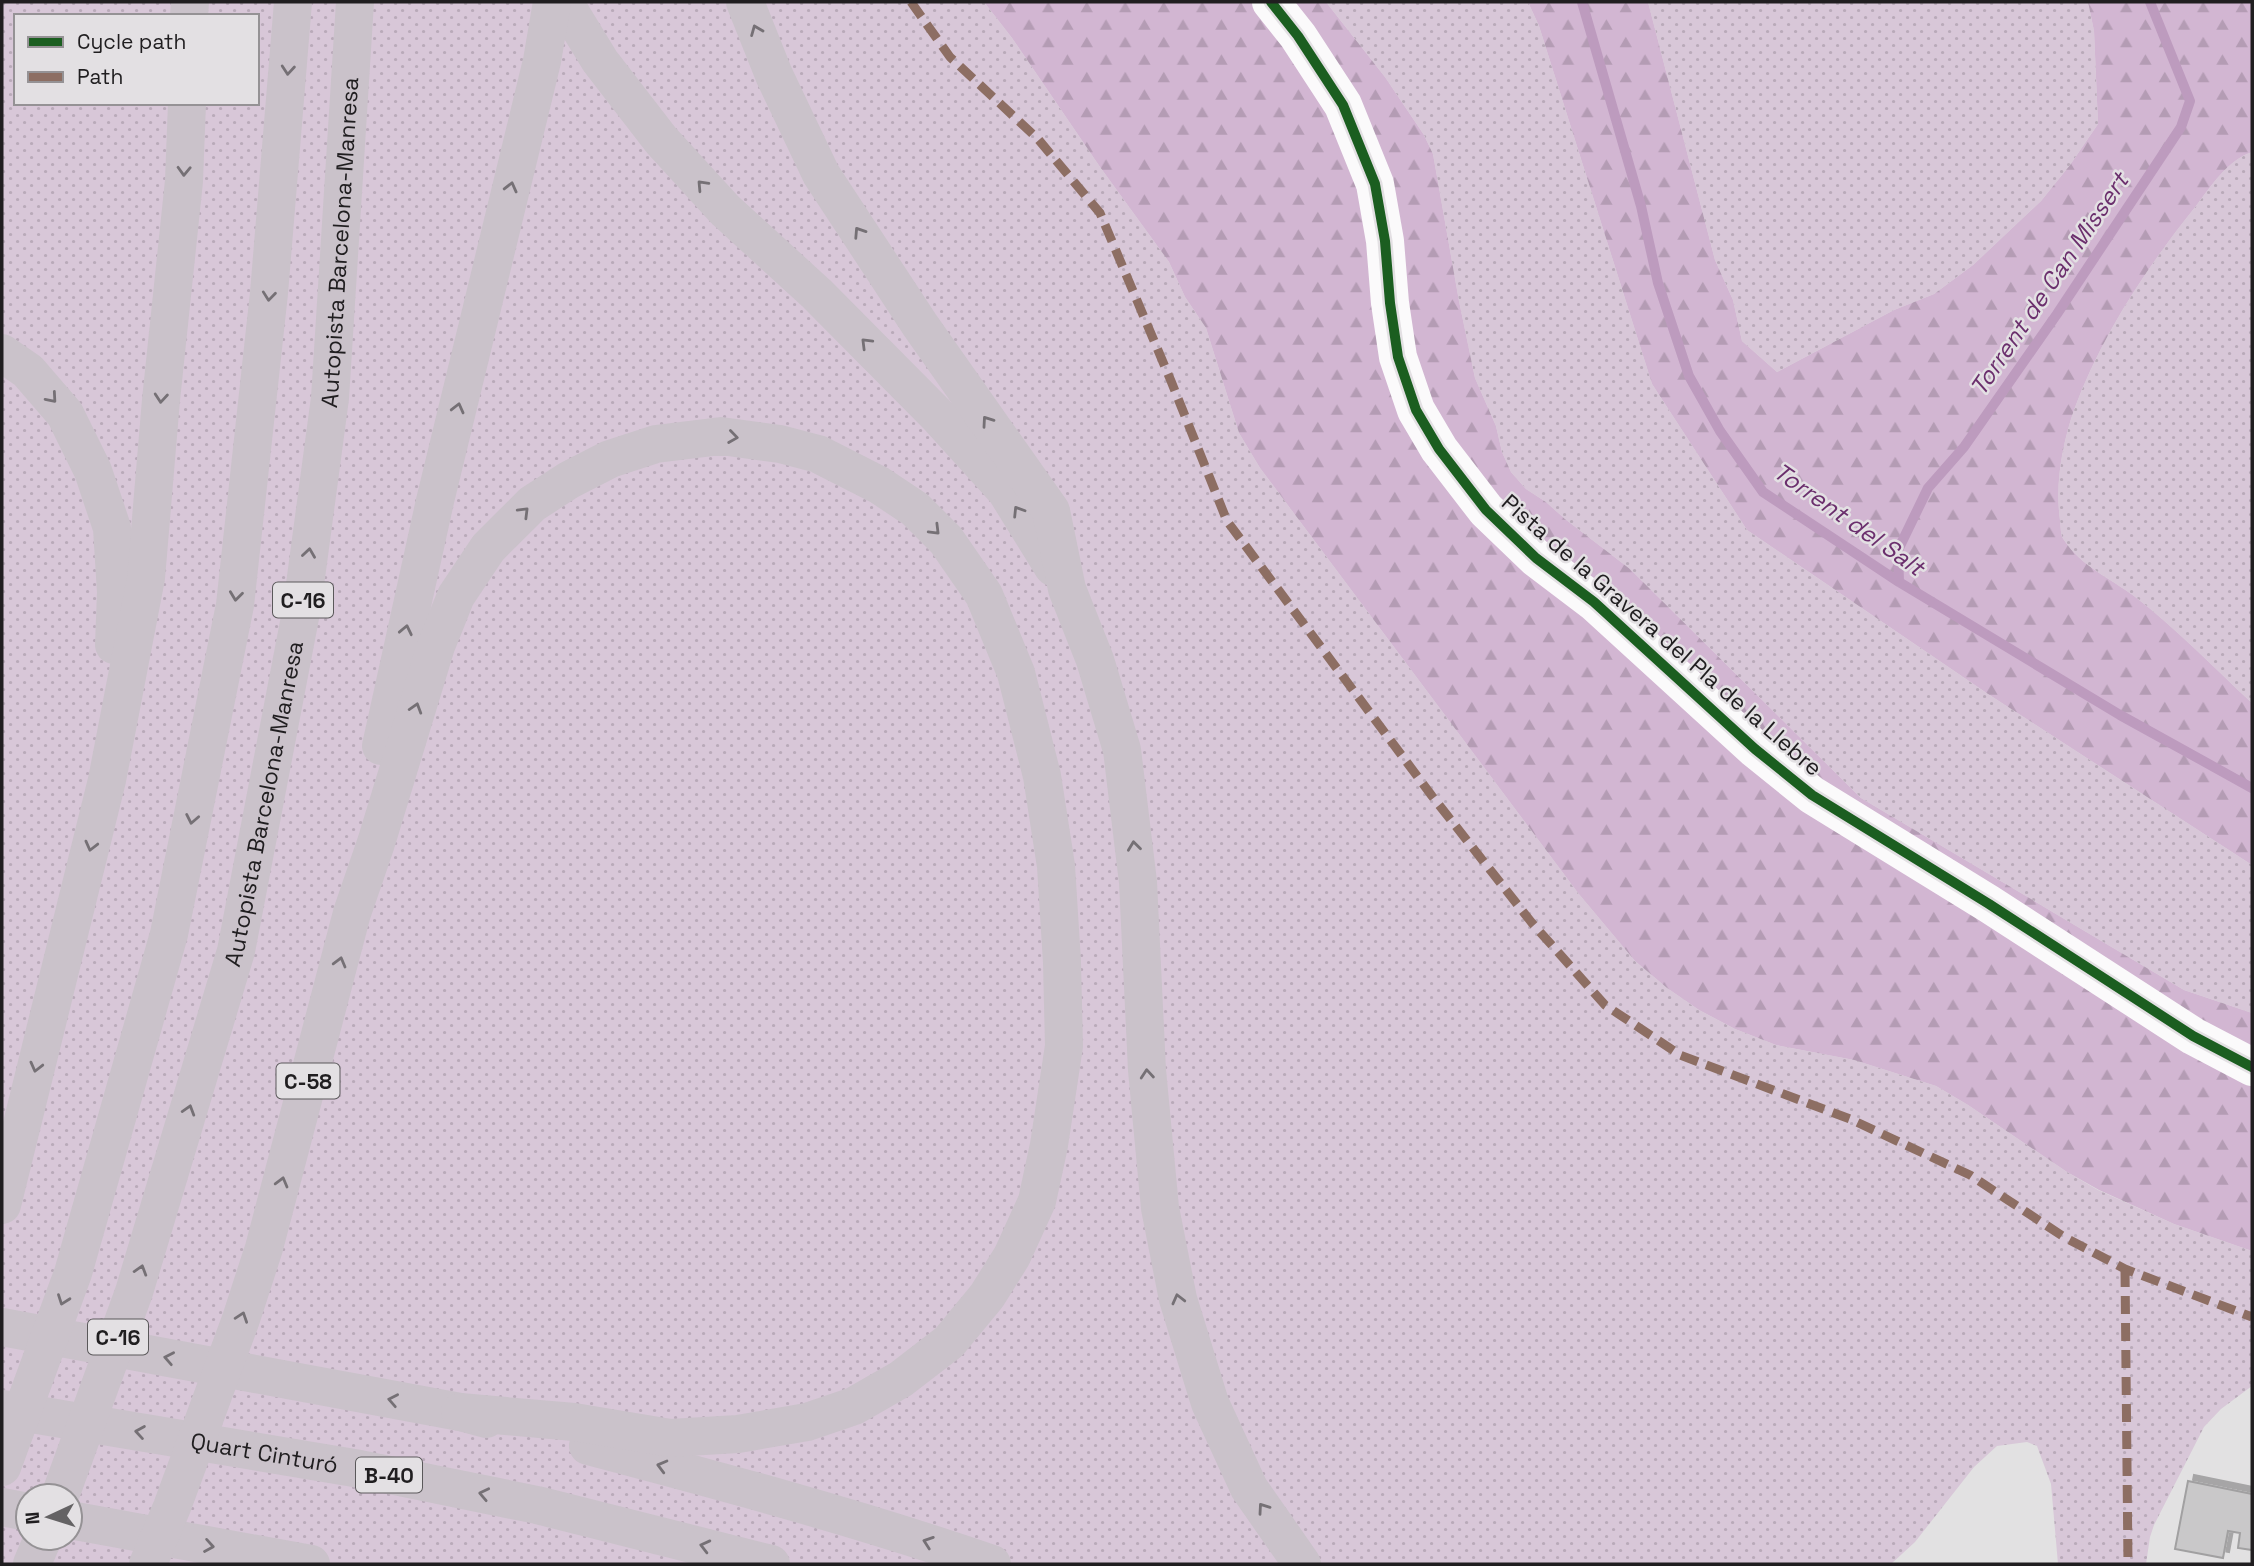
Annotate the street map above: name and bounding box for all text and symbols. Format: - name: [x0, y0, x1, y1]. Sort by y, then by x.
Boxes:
- legend: [14, 14, 259, 105]
- one-way arrow: [751, 25, 765, 37]
- text: Cycle path: [77, 28, 186, 55]
- text: Path: [77, 63, 123, 90]
- one-way arrow: [281, 65, 296, 76]
- street label: Autopista Barcelona-Manresa: [314, 76, 365, 409]
- water label: Torrent de Can Missert: [1963, 165, 2136, 401]
- one-way arrow: [177, 166, 192, 177]
- one-way arrow: [698, 180, 711, 193]
- one-way arrow: [503, 181, 517, 193]
- one-way arrow: [855, 227, 868, 240]
- one-way arrow: [261, 291, 276, 302]
- one-way arrow: [861, 338, 874, 351]
- one-way arrow: [44, 390, 56, 403]
- one-way arrow: [154, 392, 169, 404]
- one-way arrow: [449, 402, 464, 414]
- one-way arrow: [983, 416, 995, 429]
- one-way arrow: [727, 430, 739, 445]
- water label: Torrent del Salt: [1768, 456, 1932, 584]
- street label: Pista de la Gravera del Pla de la Llebre: [1495, 487, 1829, 783]
- one-way arrow: [1014, 506, 1027, 519]
- one-way arrow: [516, 508, 529, 521]
- one-way arrow: [927, 522, 940, 535]
- one-way arrow: [302, 547, 317, 559]
- road number: C-16: [273, 582, 333, 618]
- one-way arrow: [229, 590, 244, 602]
- one-way arrow: [397, 624, 412, 636]
- street label: Autopista Barcelona-Manresa: [217, 638, 310, 970]
- one-way arrow: [408, 702, 423, 714]
- one-way arrow: [186, 813, 201, 825]
- one-way arrow: [85, 840, 99, 852]
- one-way arrow: [1126, 841, 1141, 852]
- one-way arrow: [331, 956, 346, 968]
- one-way arrow: [30, 1061, 44, 1073]
- road number: C-58: [276, 1064, 340, 1098]
- one-way arrow: [1140, 1068, 1155, 1079]
- one-way arrow: [180, 1104, 195, 1116]
- one-way arrow: [273, 1176, 288, 1188]
- one-way arrow: [132, 1265, 147, 1277]
- one-way arrow: [58, 1293, 72, 1305]
- one-way arrow: [1172, 1293, 1186, 1305]
- one-way arrow: [233, 1312, 248, 1324]
- road number: C-16: [88, 1320, 148, 1354]
- one-way arrow: [164, 1351, 175, 1366]
- one-way arrow: [387, 1393, 399, 1408]
- one-way arrow: [134, 1425, 146, 1440]
- street label: Quart Cinturó: [188, 1426, 340, 1480]
- road number: B-40: [356, 1458, 422, 1492]
- one-way arrow: [656, 1460, 668, 1474]
- north arrow: [14, 1482, 84, 1552]
- one-way arrow: [478, 1488, 490, 1503]
- one-way arrow: [1259, 1503, 1271, 1516]
- text: N: [20, 1511, 45, 1525]
- one-way arrow: [922, 1536, 934, 1550]
- one-way arrow: [203, 1537, 215, 1552]
- one-way arrow: [700, 1540, 712, 1554]

